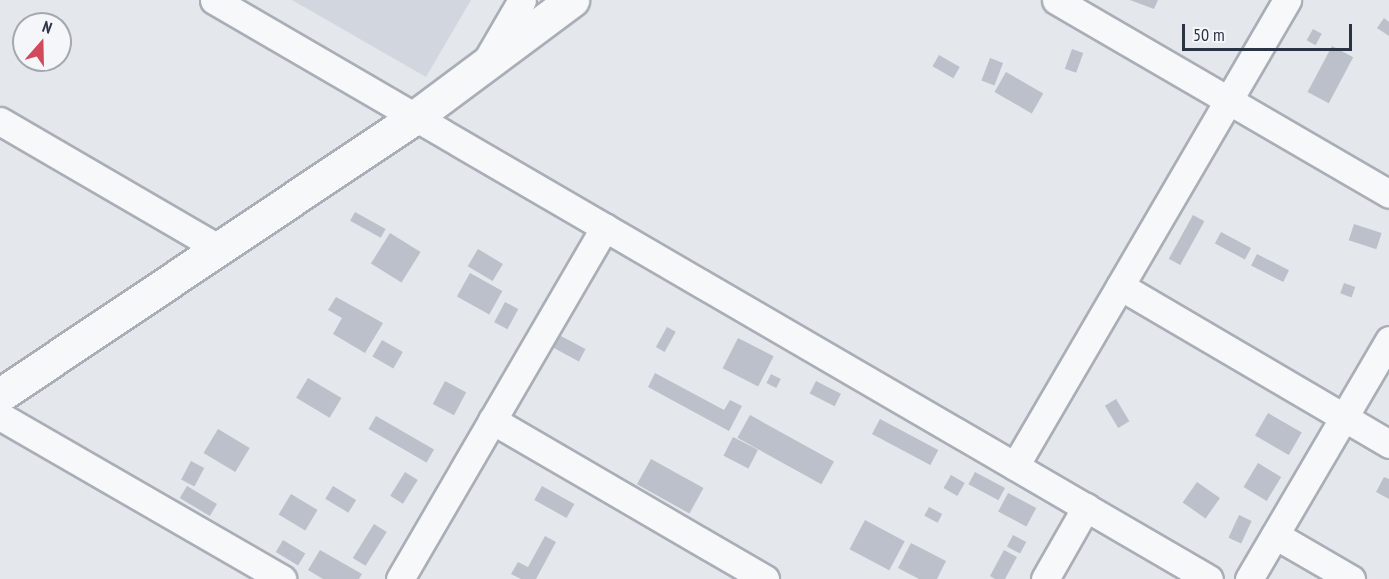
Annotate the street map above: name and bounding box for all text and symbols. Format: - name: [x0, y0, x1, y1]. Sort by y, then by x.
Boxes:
- north arrow: [12, 12, 72, 72]
- scale bar: [1185, 12, 1354, 50]
- text: N: [40, 16, 55, 38]
- text: 50 m: [1193, 23, 1225, 46]

